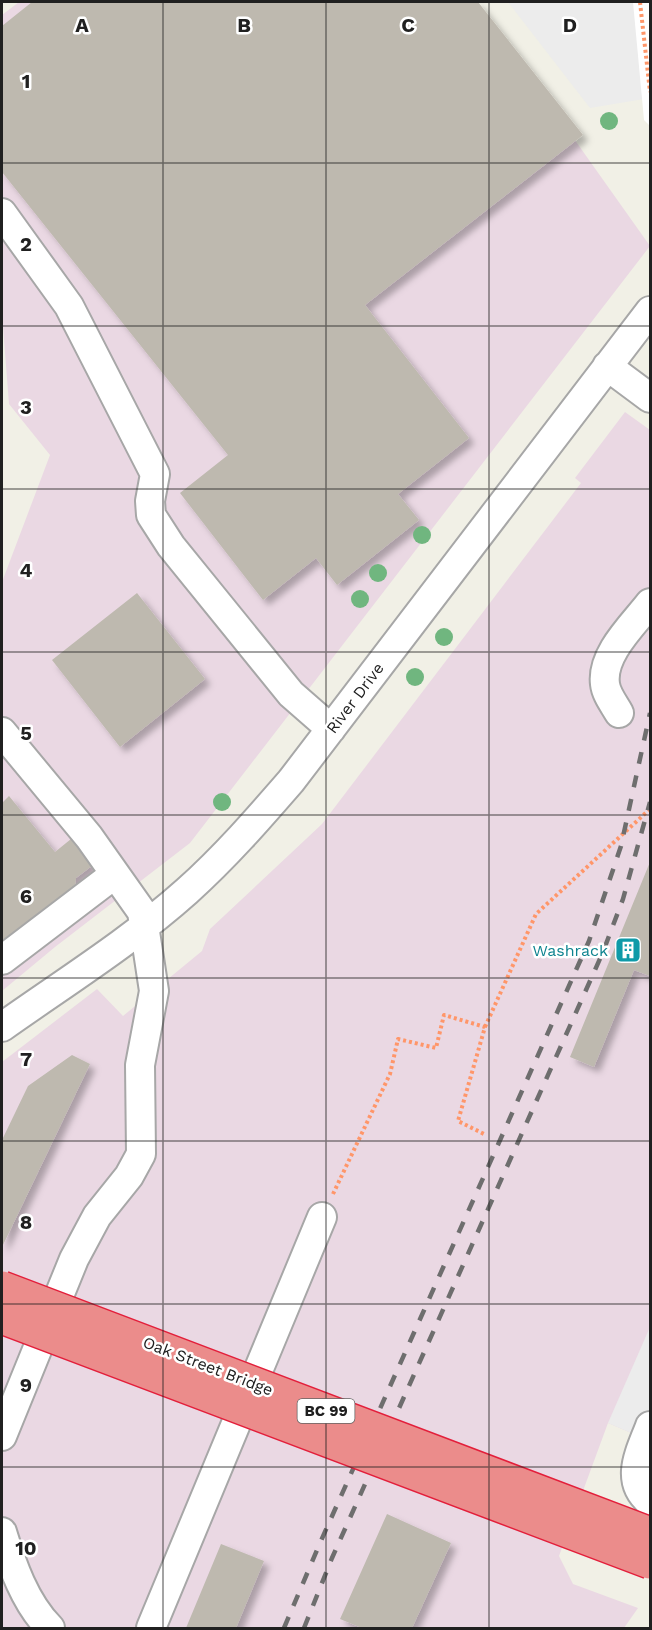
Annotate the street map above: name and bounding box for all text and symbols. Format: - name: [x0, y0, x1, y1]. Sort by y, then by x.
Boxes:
- text: A: [75, 13, 89, 37]
- text: B: [237, 13, 251, 37]
- text: C: [401, 13, 415, 37]
- text: D: [563, 13, 577, 37]
- text: 1: [22, 69, 30, 93]
- text: 2: [20, 232, 32, 256]
- text: 3: [20, 395, 32, 419]
- text: 4: [20, 558, 33, 582]
- street label: River Drive: [322, 659, 388, 737]
- text: 5: [20, 721, 32, 745]
- text: 6: [20, 884, 32, 908]
- building icon: Washrack: [613, 935, 643, 965]
- place label: Washrack: [532, 941, 608, 960]
- text: 7: [20, 1047, 32, 1071]
- text: 8: [20, 1210, 32, 1234]
- street label: Oak Street Bridge: [140, 1332, 276, 1400]
- text: 9: [20, 1373, 32, 1397]
- road number: BC 99: [298, 1399, 354, 1423]
- text: 10: [15, 1536, 37, 1560]

